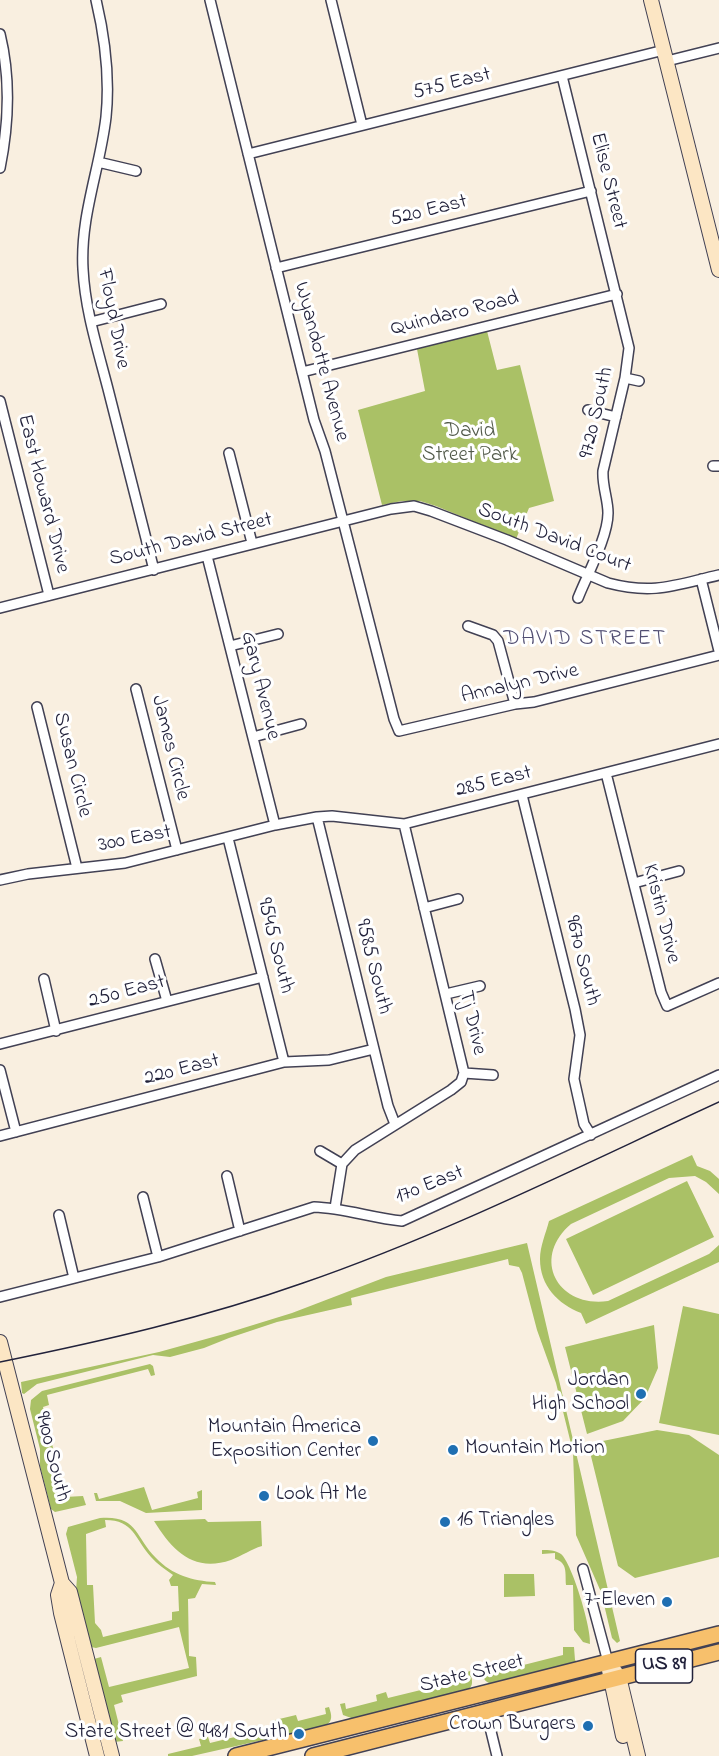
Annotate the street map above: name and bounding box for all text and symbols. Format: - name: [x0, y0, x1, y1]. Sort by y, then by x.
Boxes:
- street label: 575 East: [410, 63, 494, 107]
- street label: Elise Street: [583, 130, 631, 232]
- street label: 520 East: [388, 190, 470, 234]
- street label: Floyd Drive: [90, 267, 134, 371]
- street label: Wyandotte Avenue: [287, 280, 353, 444]
- street label: Quindaro Road: [388, 287, 522, 343]
- street label: 9720 South: [575, 365, 621, 461]
- street label: East Howard Drive: [10, 412, 74, 576]
- park label: David Street Park: [422, 420, 518, 470]
- street label: South David Court: [474, 498, 634, 580]
- street label: South David Street: [107, 509, 275, 573]
- district label: DAVID STREET: [503, 627, 667, 653]
- street label: Gary Avenue: [233, 629, 285, 743]
- street label: Annalyn Drive: [459, 659, 581, 711]
- street label: James Circle: [144, 693, 194, 803]
- street label: Susan Circle: [46, 710, 96, 820]
- street label: 285 East: [453, 761, 535, 805]
- street label: 300 East: [96, 821, 174, 859]
- street label: Kristin Drive: [636, 862, 684, 966]
- street label: 9545 South: [250, 896, 298, 996]
- street label: 9670 South: [558, 913, 604, 1009]
- street label: 9585 South: [348, 917, 396, 1017]
- street label: 250 East: [86, 971, 168, 1015]
- street label: Tj Drive: [451, 988, 491, 1058]
- street label: 220 East: [142, 1049, 222, 1093]
- street label: 170 East: [392, 1161, 468, 1211]
- place label: Jordan High School: [532, 1369, 629, 1419]
- marker: Jordan High School: [634, 1387, 648, 1401]
- street label: 9400 South: [28, 1409, 74, 1505]
- place label: Mountain America Exposition Center: [208, 1416, 361, 1466]
- marker: Mountain America Exposition Center: [366, 1434, 380, 1448]
- place label: Mountain Motion: [465, 1437, 605, 1463]
- marker: Mountain Motion: [446, 1443, 460, 1457]
- place label: Look At Me: [276, 1483, 367, 1509]
- marker: Look At Me: [257, 1489, 271, 1503]
- place label: 16 Triangles: [457, 1509, 554, 1535]
- marker: 16 Triangles: [438, 1515, 452, 1529]
- place label: 7-Eleven: [584, 1589, 655, 1615]
- marker: 7-Eleven: [660, 1595, 674, 1609]
- road number: US 89: [636, 1649, 692, 1683]
- street label: State Street: [417, 1650, 527, 1700]
- place label: Crown Burgers: [449, 1713, 576, 1739]
- marker: Crown Burgers: [581, 1719, 595, 1733]
- place label: State Street @ 9481 South: [65, 1721, 287, 1747]
- marker: State Street @ 9481 South: [292, 1727, 306, 1741]

